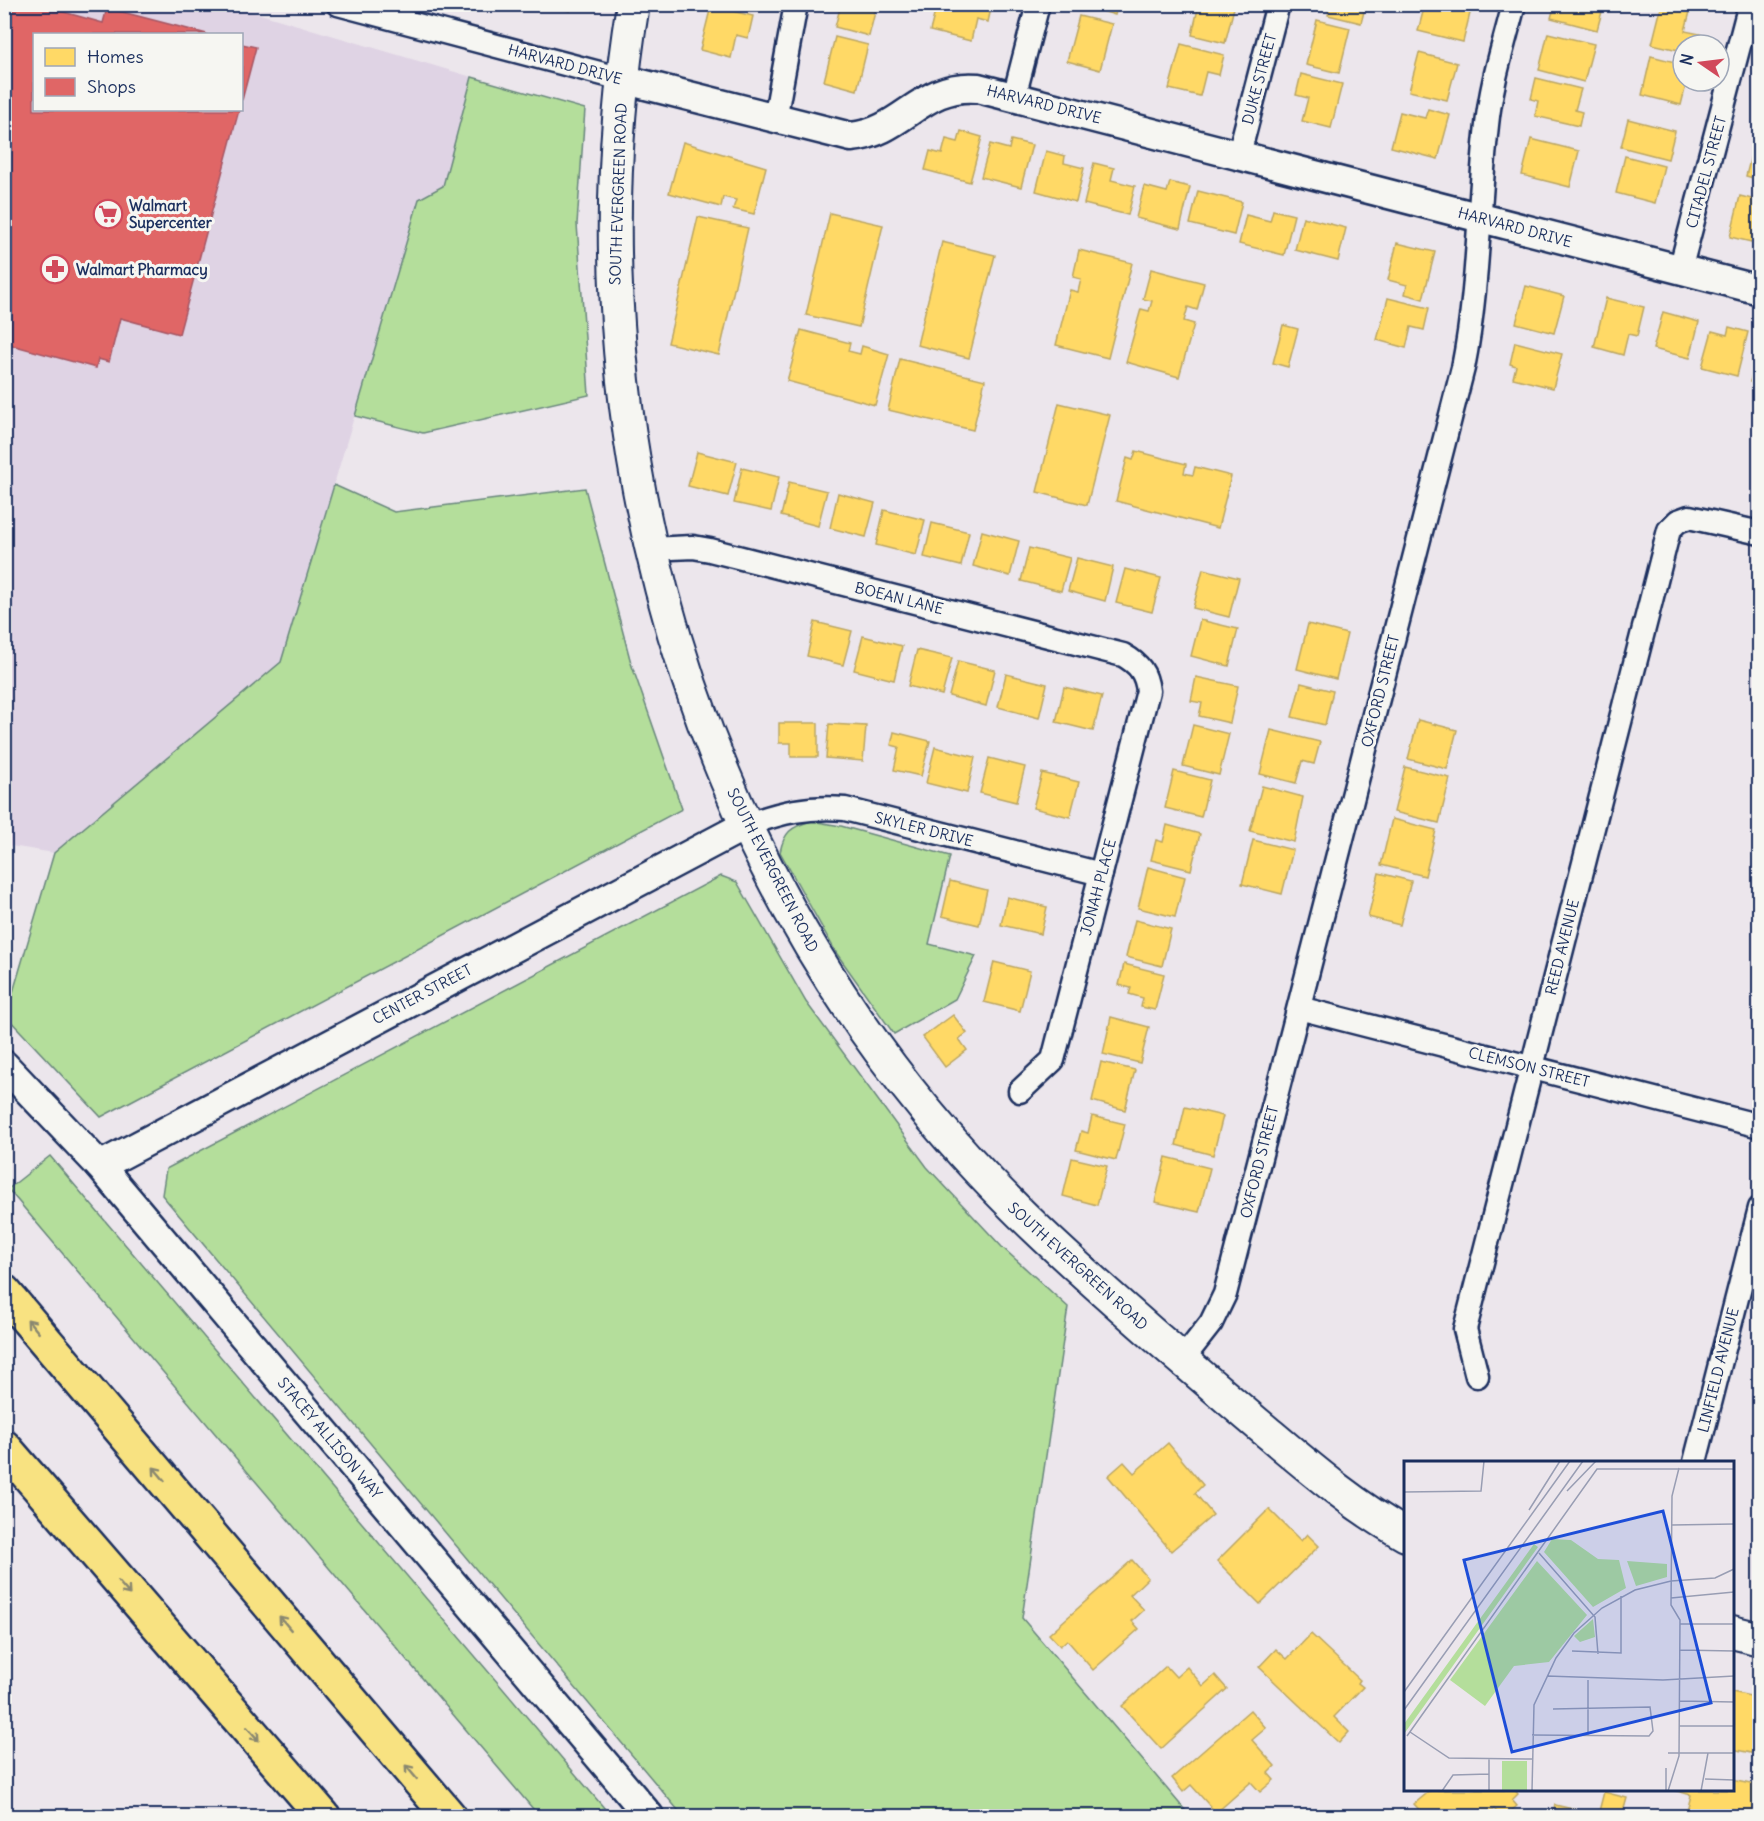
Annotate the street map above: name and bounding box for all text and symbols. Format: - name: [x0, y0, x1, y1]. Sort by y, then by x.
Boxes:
- street label: DUKE STREET: [1238, 31, 1280, 127]
- legend: [33, 33, 243, 111]
- north arrow: [1671, 33, 1731, 93]
- street label: HARVARD DRIVE: [506, 40, 624, 88]
- text: Homes: [87, 45, 144, 68]
- text: N: [1675, 52, 1697, 67]
- text: Shops: [87, 75, 136, 98]
- street label: HARVARD DRIVE: [985, 81, 1103, 127]
- street label: SOUTH EVERGREEN ROAD: [605, 103, 631, 285]
- street label: CITADEL STREET: [1682, 114, 1730, 230]
- place label: Walmart Supercenter: [129, 196, 213, 233]
- supermarket icon: Walmart Supercenter: [92, 198, 124, 230]
- street label: HARVARD DRIVE: [1456, 203, 1574, 251]
- pharmacy icon: Walmart Pharmacy: [39, 253, 71, 285]
- place label: Walmart Pharmacy: [76, 260, 208, 280]
- street label: BOEAN LANE: [853, 578, 946, 618]
- street label: OXFORD STREET: [1357, 633, 1403, 749]
- street label: SOUTH EVERGREEN ROAD: [723, 785, 823, 955]
- street label: SKYLER DRIVE: [873, 808, 975, 850]
- street label: JONAH PLACE: [1076, 836, 1120, 937]
- street label: REED AVENUE: [1541, 897, 1583, 997]
- street label: CENTER STREET: [369, 960, 475, 1028]
- street label: CLEMSON STREET: [1467, 1043, 1592, 1091]
- street label: OXFORD STREET: [1236, 1104, 1282, 1220]
- street label: SOUTH EVERGREEN ROAD: [1004, 1198, 1152, 1334]
- street label: LINFIELD AVENUE: [1693, 1305, 1743, 1434]
- one-way arrow: [26, 1319, 40, 1334]
- street label: STACEY ALLISON WAY: [274, 1373, 387, 1503]
- inset map: [1404, 1461, 1734, 1791]
- one-way arrow: [152, 1467, 166, 1482]
- one-way arrow: [117, 1580, 131, 1595]
- one-way arrow: [278, 1616, 292, 1631]
- one-way arrow: [246, 1726, 260, 1741]
- one-way arrow: [404, 1765, 418, 1780]

